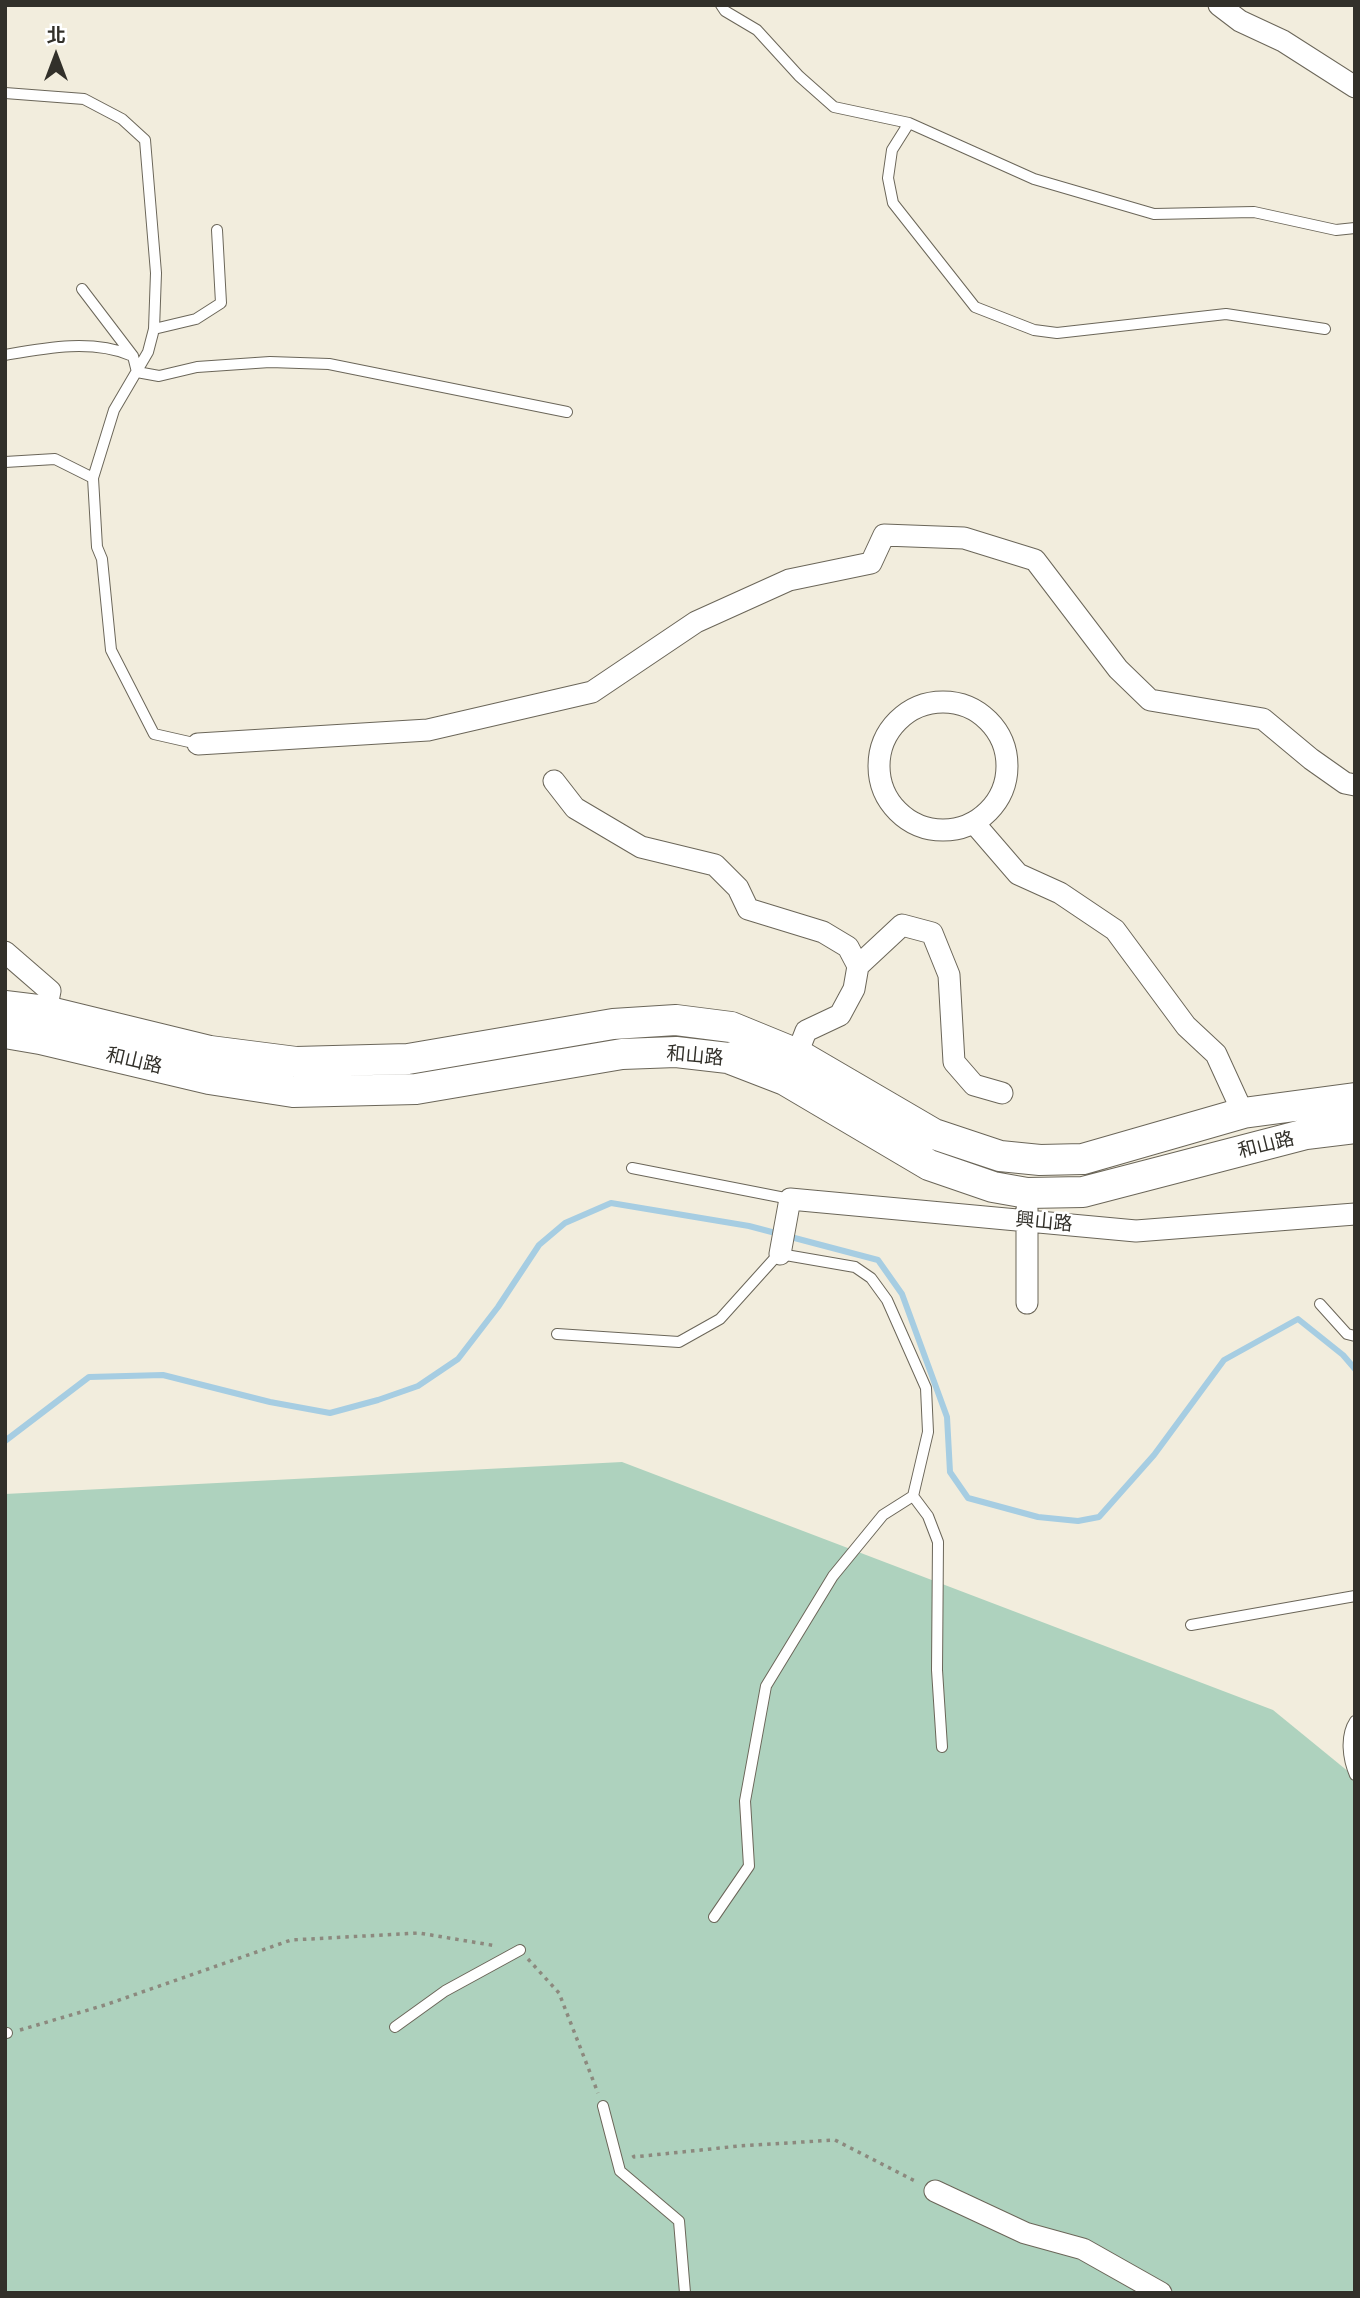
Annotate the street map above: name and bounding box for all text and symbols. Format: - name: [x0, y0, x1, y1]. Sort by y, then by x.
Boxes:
- north arrow: [21, 21, 91, 91]
- text: 北: [46, 24, 66, 46]
- street label: 和山路: [666, 1042, 724, 1070]
- street label: 和山路: [104, 1043, 164, 1079]
- street label: 和山路: [1236, 1127, 1296, 1163]
- street label: 興山路: [1015, 1208, 1073, 1236]

